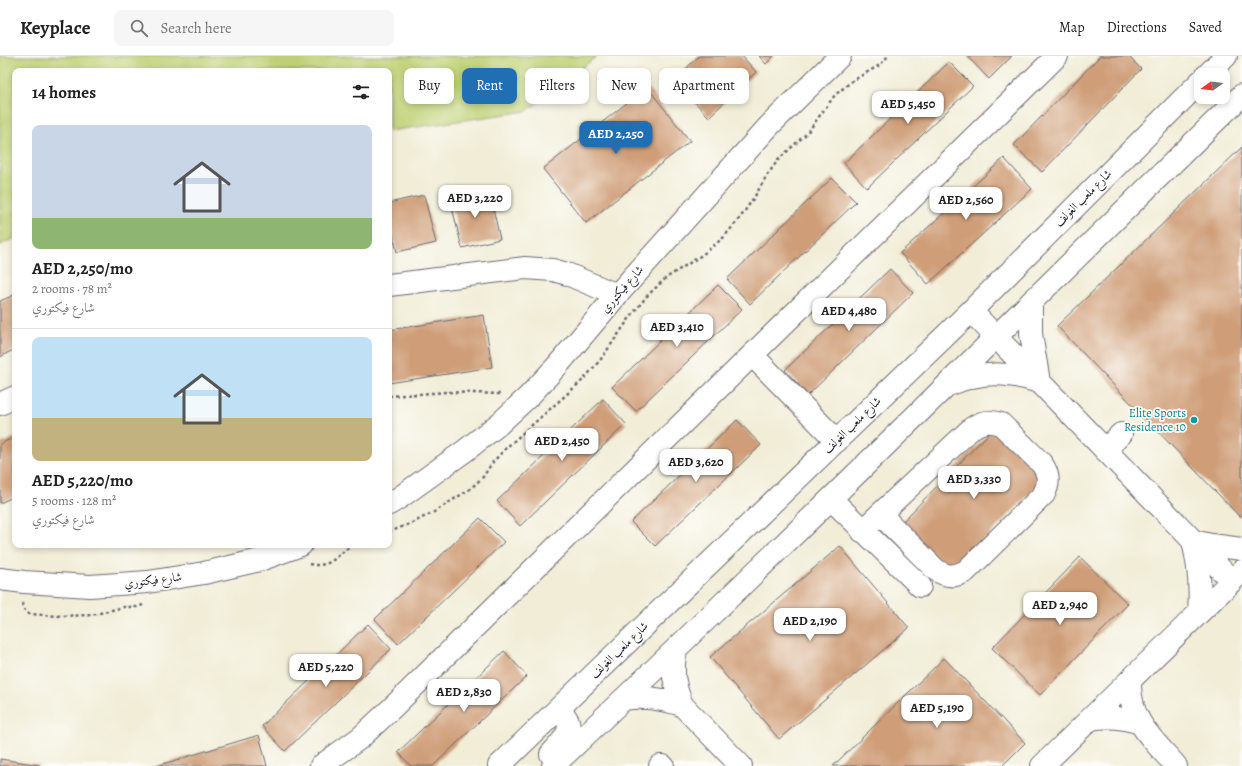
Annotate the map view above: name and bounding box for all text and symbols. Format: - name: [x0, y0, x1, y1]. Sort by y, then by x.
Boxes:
- search box: [114, 10, 394, 46]
- text: Keyplace: [20, 15, 90, 41]
- icon: search: [128, 17, 150, 39]
- text: Search here: [160, 18, 232, 38]
- text: Map: [1059, 18, 1085, 37]
- text: Directions: [1107, 18, 1167, 37]
- text: Saved: [1189, 18, 1222, 37]
- chip: Buy: [404, 68, 454, 104]
- chip: Rent: [462, 68, 517, 104]
- chip: Filters: [525, 68, 589, 104]
- chip: New: [597, 68, 651, 104]
- chip: Apartment: [659, 68, 749, 104]
- north arrow: [1194, 68, 1230, 104]
- map controls: [1194, 68, 1230, 104]
- text: 14 homes: [32, 81, 96, 104]
- icon: filters: [350, 81, 372, 103]
- pin: AED 5,450: [862, 91, 954, 125]
- text: AED 5,450: [881, 95, 935, 112]
- pin: AED 2,250: [570, 121, 662, 155]
- text: AED 2,250: [588, 125, 644, 142]
- icon: home: [166, 151, 238, 223]
- street label: شارع ملعب الغولف: [1051, 166, 1117, 232]
- pin: AED 3,220: [429, 185, 521, 219]
- pin: AED 2,560: [920, 187, 1012, 221]
- text: AED 3,220: [447, 189, 503, 206]
- text: AED 2,560: [938, 191, 994, 208]
- text: AED 2,250/mo: [32, 257, 133, 280]
- street label: شارع فيكتوري: [597, 262, 649, 318]
- text: 2 rooms · 78 m²: [32, 280, 112, 297]
- pin: AED 4,480: [803, 298, 895, 332]
- text: شارع فيكتوري: [32, 299, 95, 316]
- text: AED 4,480: [821, 302, 877, 319]
- pin: AED 3,410: [631, 314, 723, 348]
- text: AED 3,410: [650, 318, 704, 335]
- icon: home: [166, 363, 238, 435]
- street label: شارع ملعب الغولف: [819, 393, 887, 459]
- place label: Elite Sports Residence 10: [1124, 405, 1186, 435]
- marker: Elite Sports Residence 10: [1189, 415, 1199, 425]
- pin: AED 2,450: [516, 428, 608, 462]
- text: AED 2,450: [534, 432, 590, 449]
- pin: AED 3,620: [650, 449, 742, 483]
- text: AED 3,620: [668, 453, 724, 470]
- pin: AED 3,330: [928, 466, 1020, 500]
- text: AED 5,220/mo: [32, 469, 133, 492]
- text: AED 3,330: [947, 470, 1001, 487]
- text: 5 rooms · 128 m²: [32, 492, 116, 509]
- text: شارع فيكتوري: [32, 511, 95, 528]
- street label: شارع فيكتوري: [123, 569, 183, 594]
- pin: AED 2,940: [1014, 592, 1106, 626]
- text: AED 2,940: [1032, 596, 1088, 613]
- pin: AED 2,190: [764, 608, 856, 642]
- text: AED 2,190: [783, 612, 837, 629]
- street label: شارع ملعب الغولف: [586, 618, 654, 684]
- pin: AED 5,220: [280, 654, 372, 688]
- text: AED 5,220: [298, 658, 354, 675]
- pin: AED 2,830: [418, 679, 510, 713]
- text: AED 2,830: [436, 683, 492, 700]
- pin: AED 5,190: [891, 695, 983, 729]
- text: AED 5,190: [910, 699, 964, 716]

